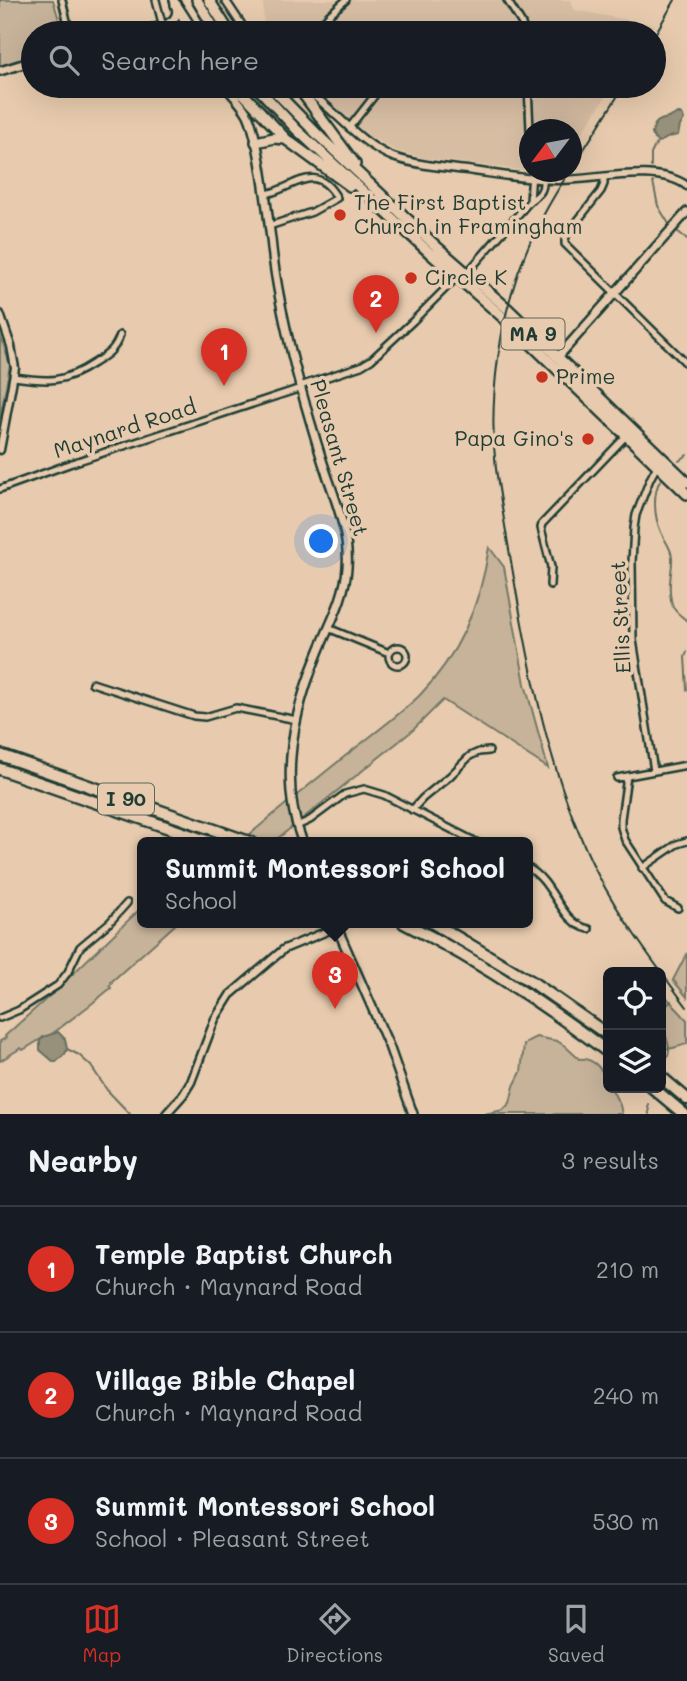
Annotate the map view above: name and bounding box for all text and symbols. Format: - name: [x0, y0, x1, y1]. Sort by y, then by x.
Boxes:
- search box: [21, 21, 666, 98]
- icon: search: [45, 41, 83, 79]
- text: Search here: [101, 43, 259, 77]
- north arrow: [519, 119, 582, 182]
- place label: The First Baptist Church in Framingham: [354, 188, 583, 239]
- marker: The First Baptist Church in Framingham: [332, 207, 348, 223]
- place label: Circle K: [425, 263, 507, 290]
- marker: Circle K: [403, 270, 419, 286]
- pin: 2: [353, 275, 399, 333]
- road number: MA 9: [502, 318, 564, 350]
- pin: 1: [201, 328, 247, 386]
- place label: Prime: [556, 362, 616, 389]
- marker: Prime: [534, 369, 550, 385]
- street label: Pleasant Street: [305, 376, 376, 539]
- street label: Maynard Road: [50, 392, 199, 463]
- place label: Papa Gino's: [454, 424, 574, 451]
- marker: Papa Gino's: [580, 431, 596, 447]
- your location: [304, 524, 338, 558]
- street label: Ellis Street: [603, 560, 636, 674]
- road number: I 90: [98, 784, 154, 814]
- popup: [137, 837, 533, 928]
- text: Summit Montessori School: [165, 851, 505, 885]
- text: School: [165, 885, 237, 915]
- pin: 3: [312, 951, 358, 1009]
- map controls: [603, 967, 666, 1093]
- button: locate: [603, 967, 666, 1030]
- button: layers: [603, 1030, 666, 1093]
- text: Nearby: [28, 1140, 138, 1180]
- text: 3 results: [562, 1145, 659, 1175]
- text: Temple Baptist Church: [95, 1237, 392, 1271]
- text: 1: [46, 1254, 56, 1284]
- text: 210 m: [596, 1254, 659, 1284]
- text: Church · Maynard Road: [95, 1271, 362, 1301]
- text: Village Bible Chapel: [95, 1363, 355, 1397]
- text: 2: [45, 1380, 57, 1410]
- text: 240 m: [593, 1380, 659, 1410]
- text: Church · Maynard Road: [95, 1397, 362, 1427]
- text: Summit Montessori School: [95, 1489, 435, 1523]
- text: 3: [44, 1506, 58, 1536]
- text: 530 m: [592, 1506, 659, 1536]
- text: School · Pleasant Street: [95, 1523, 370, 1553]
- tab: Map: [83, 1600, 121, 1667]
- tab: Directions: [286, 1600, 383, 1667]
- tab: Saved: [548, 1600, 604, 1667]

